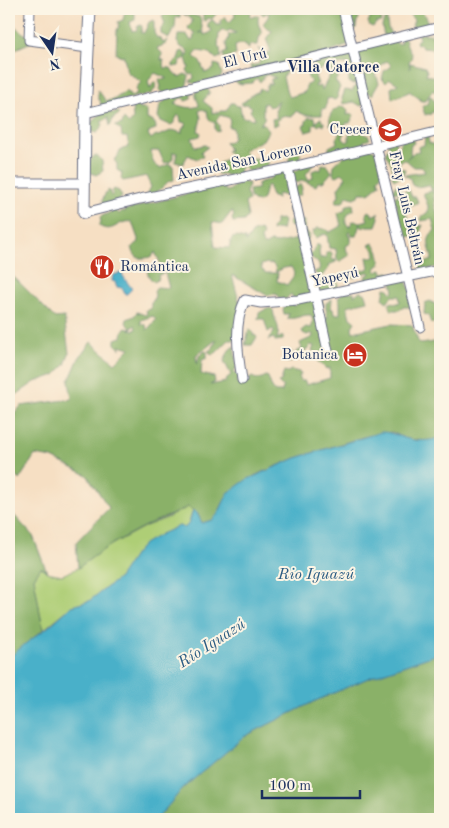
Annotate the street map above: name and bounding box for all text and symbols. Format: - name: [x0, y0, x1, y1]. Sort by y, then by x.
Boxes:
- north arrow: [28, 28, 78, 78]
- street label: El Urú: [222, 46, 268, 72]
- text: N: [48, 56, 61, 72]
- district label: Villa Catorce: [286, 60, 380, 76]
- school or university icon: Crecer: [377, 117, 403, 143]
- place label: Crecer: [329, 123, 372, 138]
- street label: Avenida San Lorenzo: [175, 140, 313, 184]
- street label: Fray Luis Beltrán: [386, 149, 426, 267]
- restaurant icon: Romántica: [89, 254, 115, 280]
- place label: Romántica: [120, 260, 189, 275]
- street label: Yapeyú: [310, 266, 360, 290]
- hotel icon: Botanica: [342, 342, 368, 368]
- place label: Botanica: [281, 348, 339, 363]
- water label: Rio Iguazú: [277, 567, 354, 583]
- water label: Río Iguazú: [175, 616, 249, 672]
- scale bar: [262, 768, 359, 800]
- text: 100 m: [269, 779, 311, 794]

